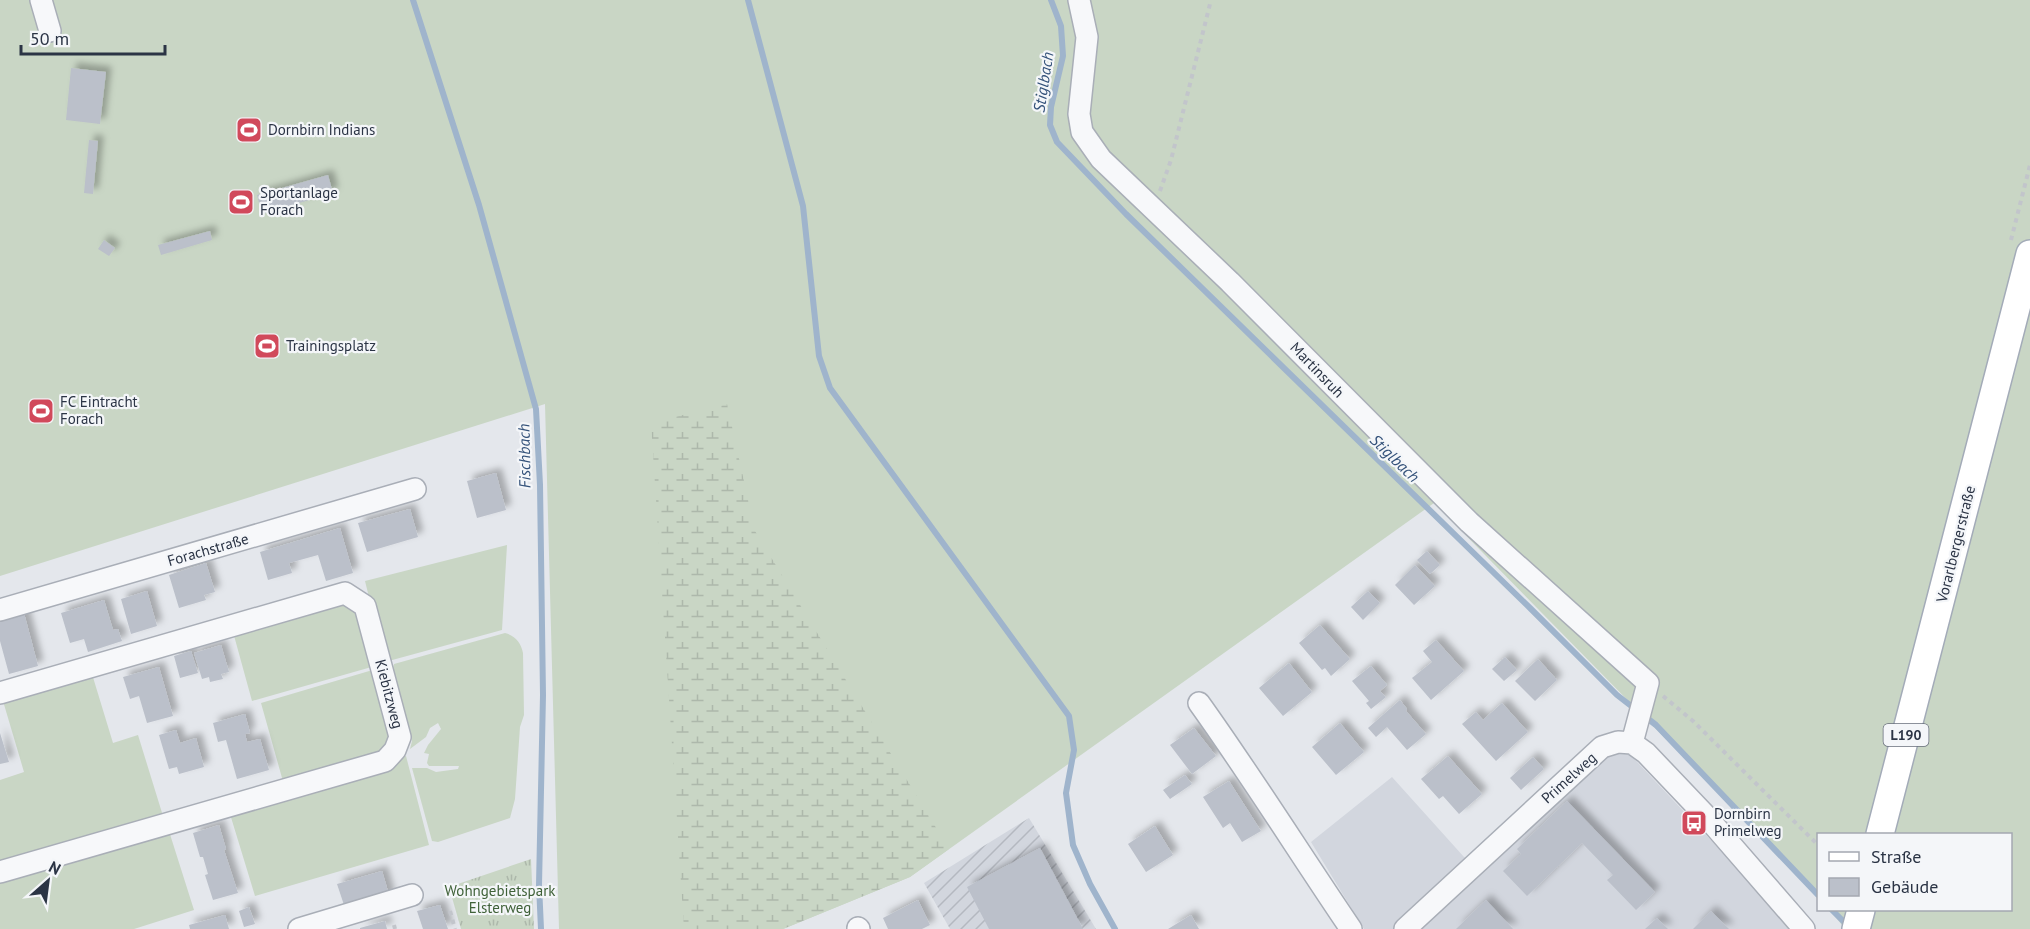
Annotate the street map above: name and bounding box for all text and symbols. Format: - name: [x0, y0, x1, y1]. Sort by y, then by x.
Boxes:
- scale bar: [21, 18, 165, 56]
- text: 50 m: [30, 27, 69, 50]
- water label: Stiglbach: [1028, 50, 1058, 114]
- sports icon: Dornbirn Indians: [234, 115, 264, 145]
- place label: Dornbirn Indians: [268, 120, 375, 139]
- place label: Sportanlage Forach: [260, 183, 338, 219]
- sports icon: Sportanlage Forach: [226, 187, 256, 217]
- sports icon: Trainingsplatz: [252, 331, 282, 361]
- place label: Trainingsplatz: [286, 336, 376, 355]
- street label: Martinsruh: [1286, 338, 1348, 401]
- place label: FC Eintracht Forach: [60, 392, 138, 428]
- sports icon: FC Eintracht Forach: [26, 396, 56, 426]
- water label: Fischbach: [513, 423, 535, 489]
- water label: Stiglbach: [1366, 430, 1424, 486]
- street label: Vorarlbergerstraße: [1932, 483, 1979, 605]
- street label: Forachstraße: [165, 529, 251, 570]
- street label: Kiebitzweg: [371, 657, 408, 731]
- road number: L190: [1884, 724, 1928, 746]
- street label: Primelweg: [1537, 748, 1600, 807]
- place label: Dornbirn Primelweg: [1714, 804, 1782, 840]
- bus stop icon: Dornbirn Primelweg: [1679, 808, 1709, 838]
- legend: [1817, 833, 2012, 911]
- text: Straße: [1871, 845, 1922, 868]
- north arrow: [18, 851, 78, 911]
- text: N: [46, 856, 64, 879]
- text: Gebäude: [1871, 875, 1938, 898]
- park label: Wohngebietspark Elsterweg: [445, 881, 556, 917]

